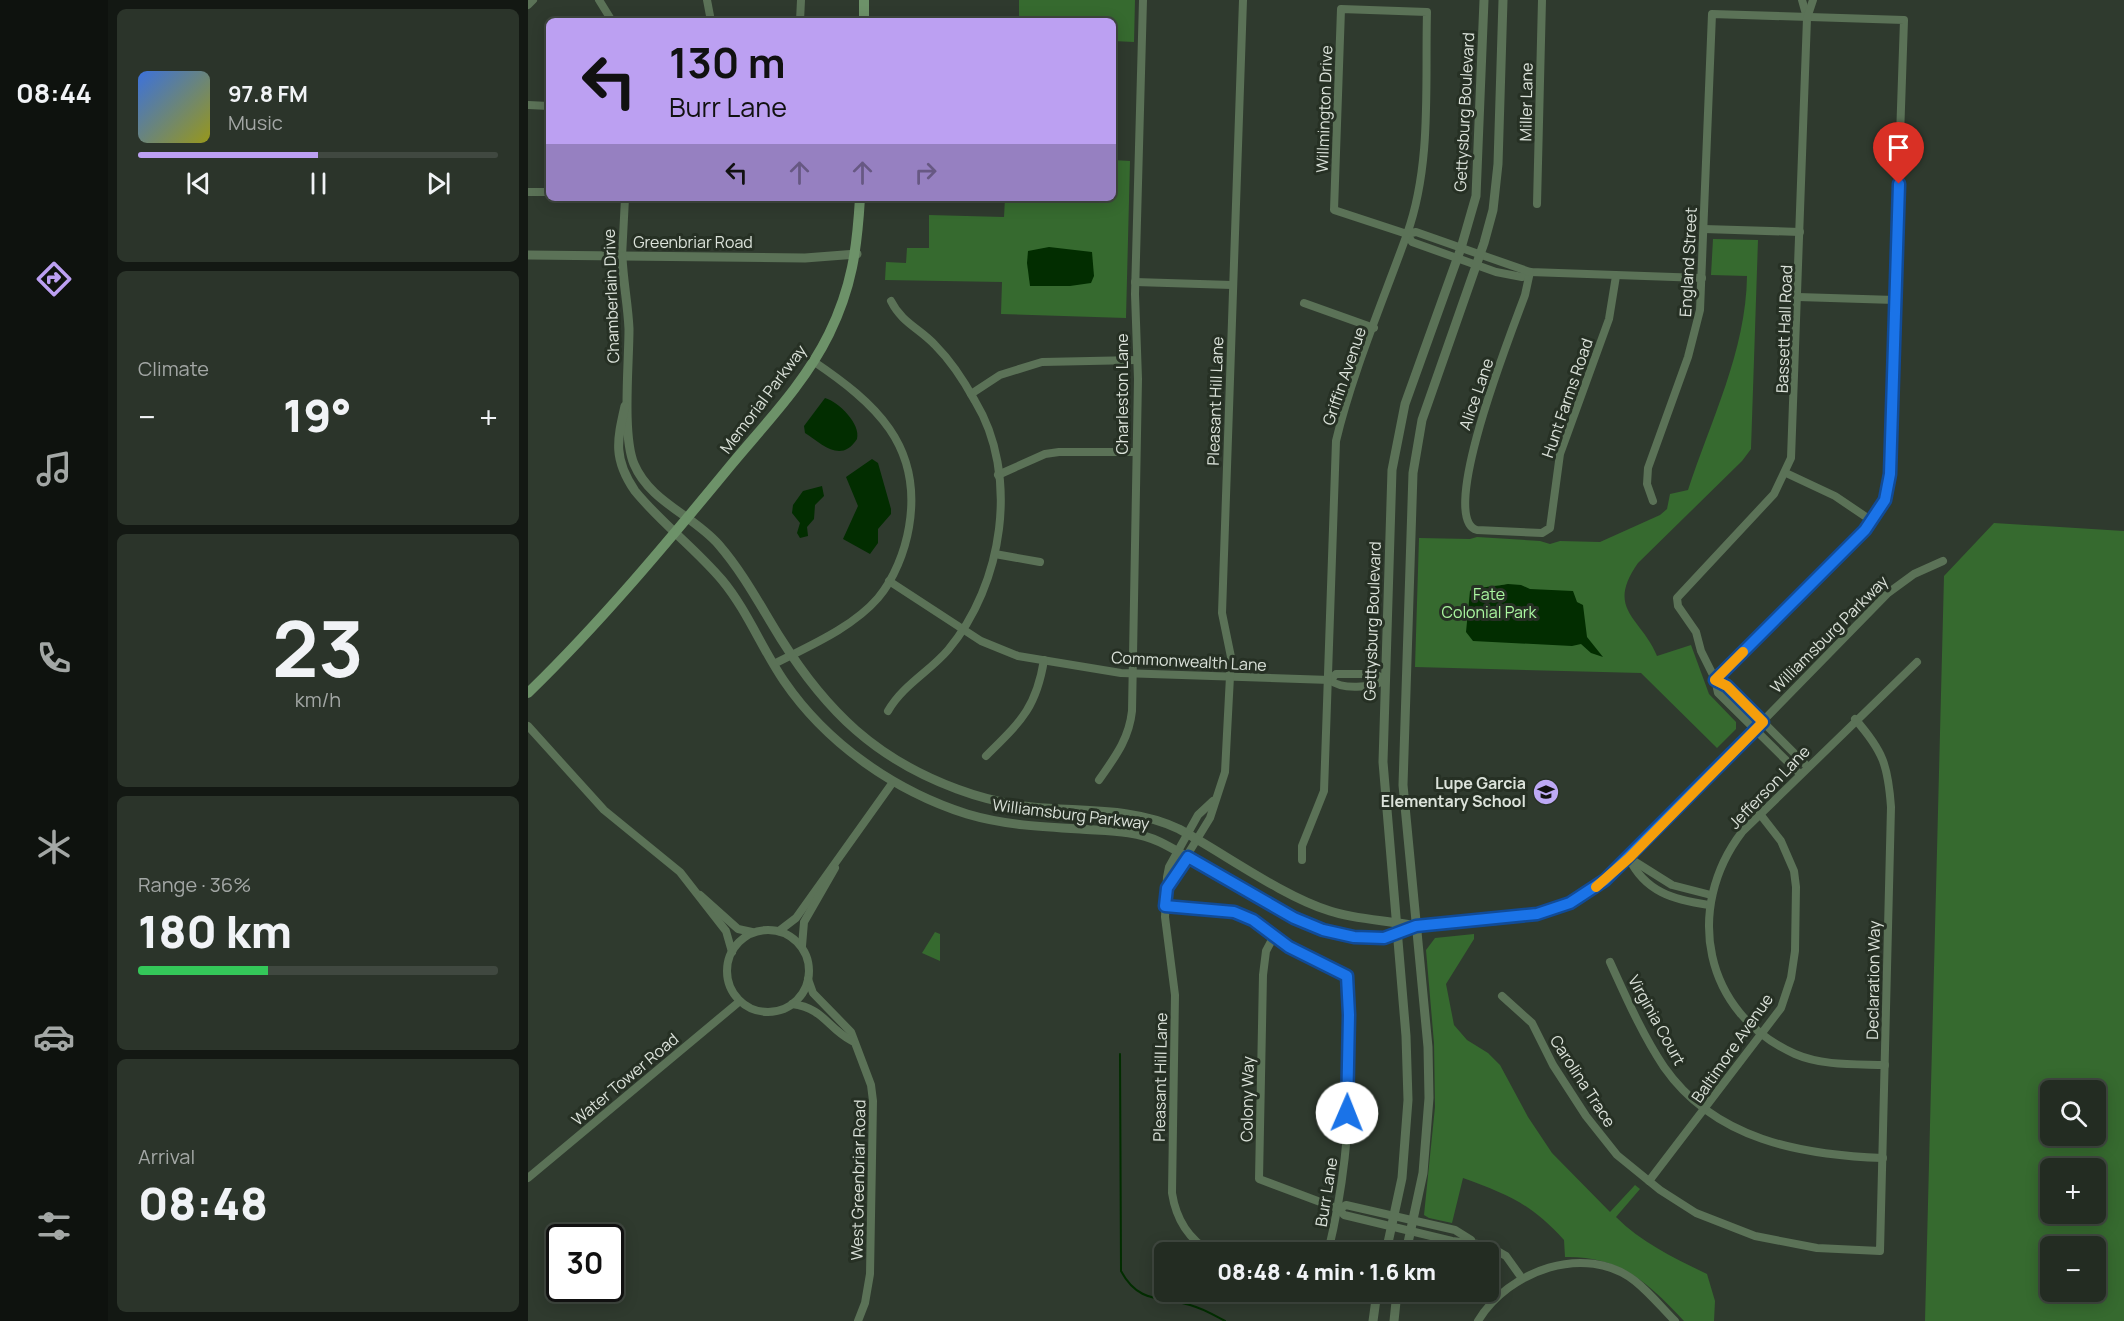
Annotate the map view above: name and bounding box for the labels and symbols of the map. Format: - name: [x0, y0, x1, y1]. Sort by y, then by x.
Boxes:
- street label: Gettysburg Boulevard: [1449, 32, 1479, 192]
- street label: Willmington Drive: [1311, 45, 1337, 173]
- street label: Miller Lane: [1514, 62, 1538, 142]
- pin: [1873, 122, 1924, 184]
- street label: England Street: [1674, 207, 1702, 317]
- street label: Chamberlain Drive: [598, 228, 624, 364]
- street label: Greenbriar Road: [633, 231, 753, 253]
- street label: Bassett Hall Road: [1771, 264, 1797, 394]
- street label: Griffin Avenue: [1317, 324, 1371, 428]
- street label: Charleston Lane: [1111, 333, 1133, 455]
- street label: Hunt Farms Road: [1536, 335, 1598, 461]
- street label: Pleasant Hill Lane: [1202, 336, 1228, 466]
- street label: Memorial Parkway: [715, 339, 812, 458]
- street label: Alice Lane: [1453, 355, 1499, 433]
- street label: Gettysburg Boulevard: [1358, 541, 1386, 701]
- street label: Williamsburg Parkway: [1765, 570, 1893, 698]
- park label: Fate Colonial Park: [1441, 583, 1538, 623]
- street label: Commonwealth Lane: [1111, 646, 1267, 676]
- street label: Jefferson Lane: [1723, 740, 1815, 834]
- place label: Lupe Garcia Elementary School: [1381, 772, 1526, 812]
- school or university icon: Lupe Garcia Elementary School: [1531, 777, 1561, 807]
- street label: Williamsburg Parkway: [991, 793, 1151, 835]
- street label: Declaration Way: [1861, 920, 1885, 1040]
- street label: Virginia Court: [1623, 971, 1691, 1069]
- street label: Baltimore Avenue: [1686, 989, 1778, 1107]
- street label: Pleasant Hill Lane: [1148, 1012, 1172, 1142]
- street label: Water Tower Road: [567, 1028, 683, 1130]
- street label: Carolina Trace: [1545, 1031, 1621, 1131]
- street label: Colony Way: [1235, 1055, 1259, 1142]
- position arrow: [1315, 1081, 1379, 1145]
- street label: West Greenbriar Road: [846, 1099, 870, 1261]
- street label: Burr Lane: [1310, 1156, 1342, 1228]
- speed limit sign: 30: [546, 1224, 624, 1302]

